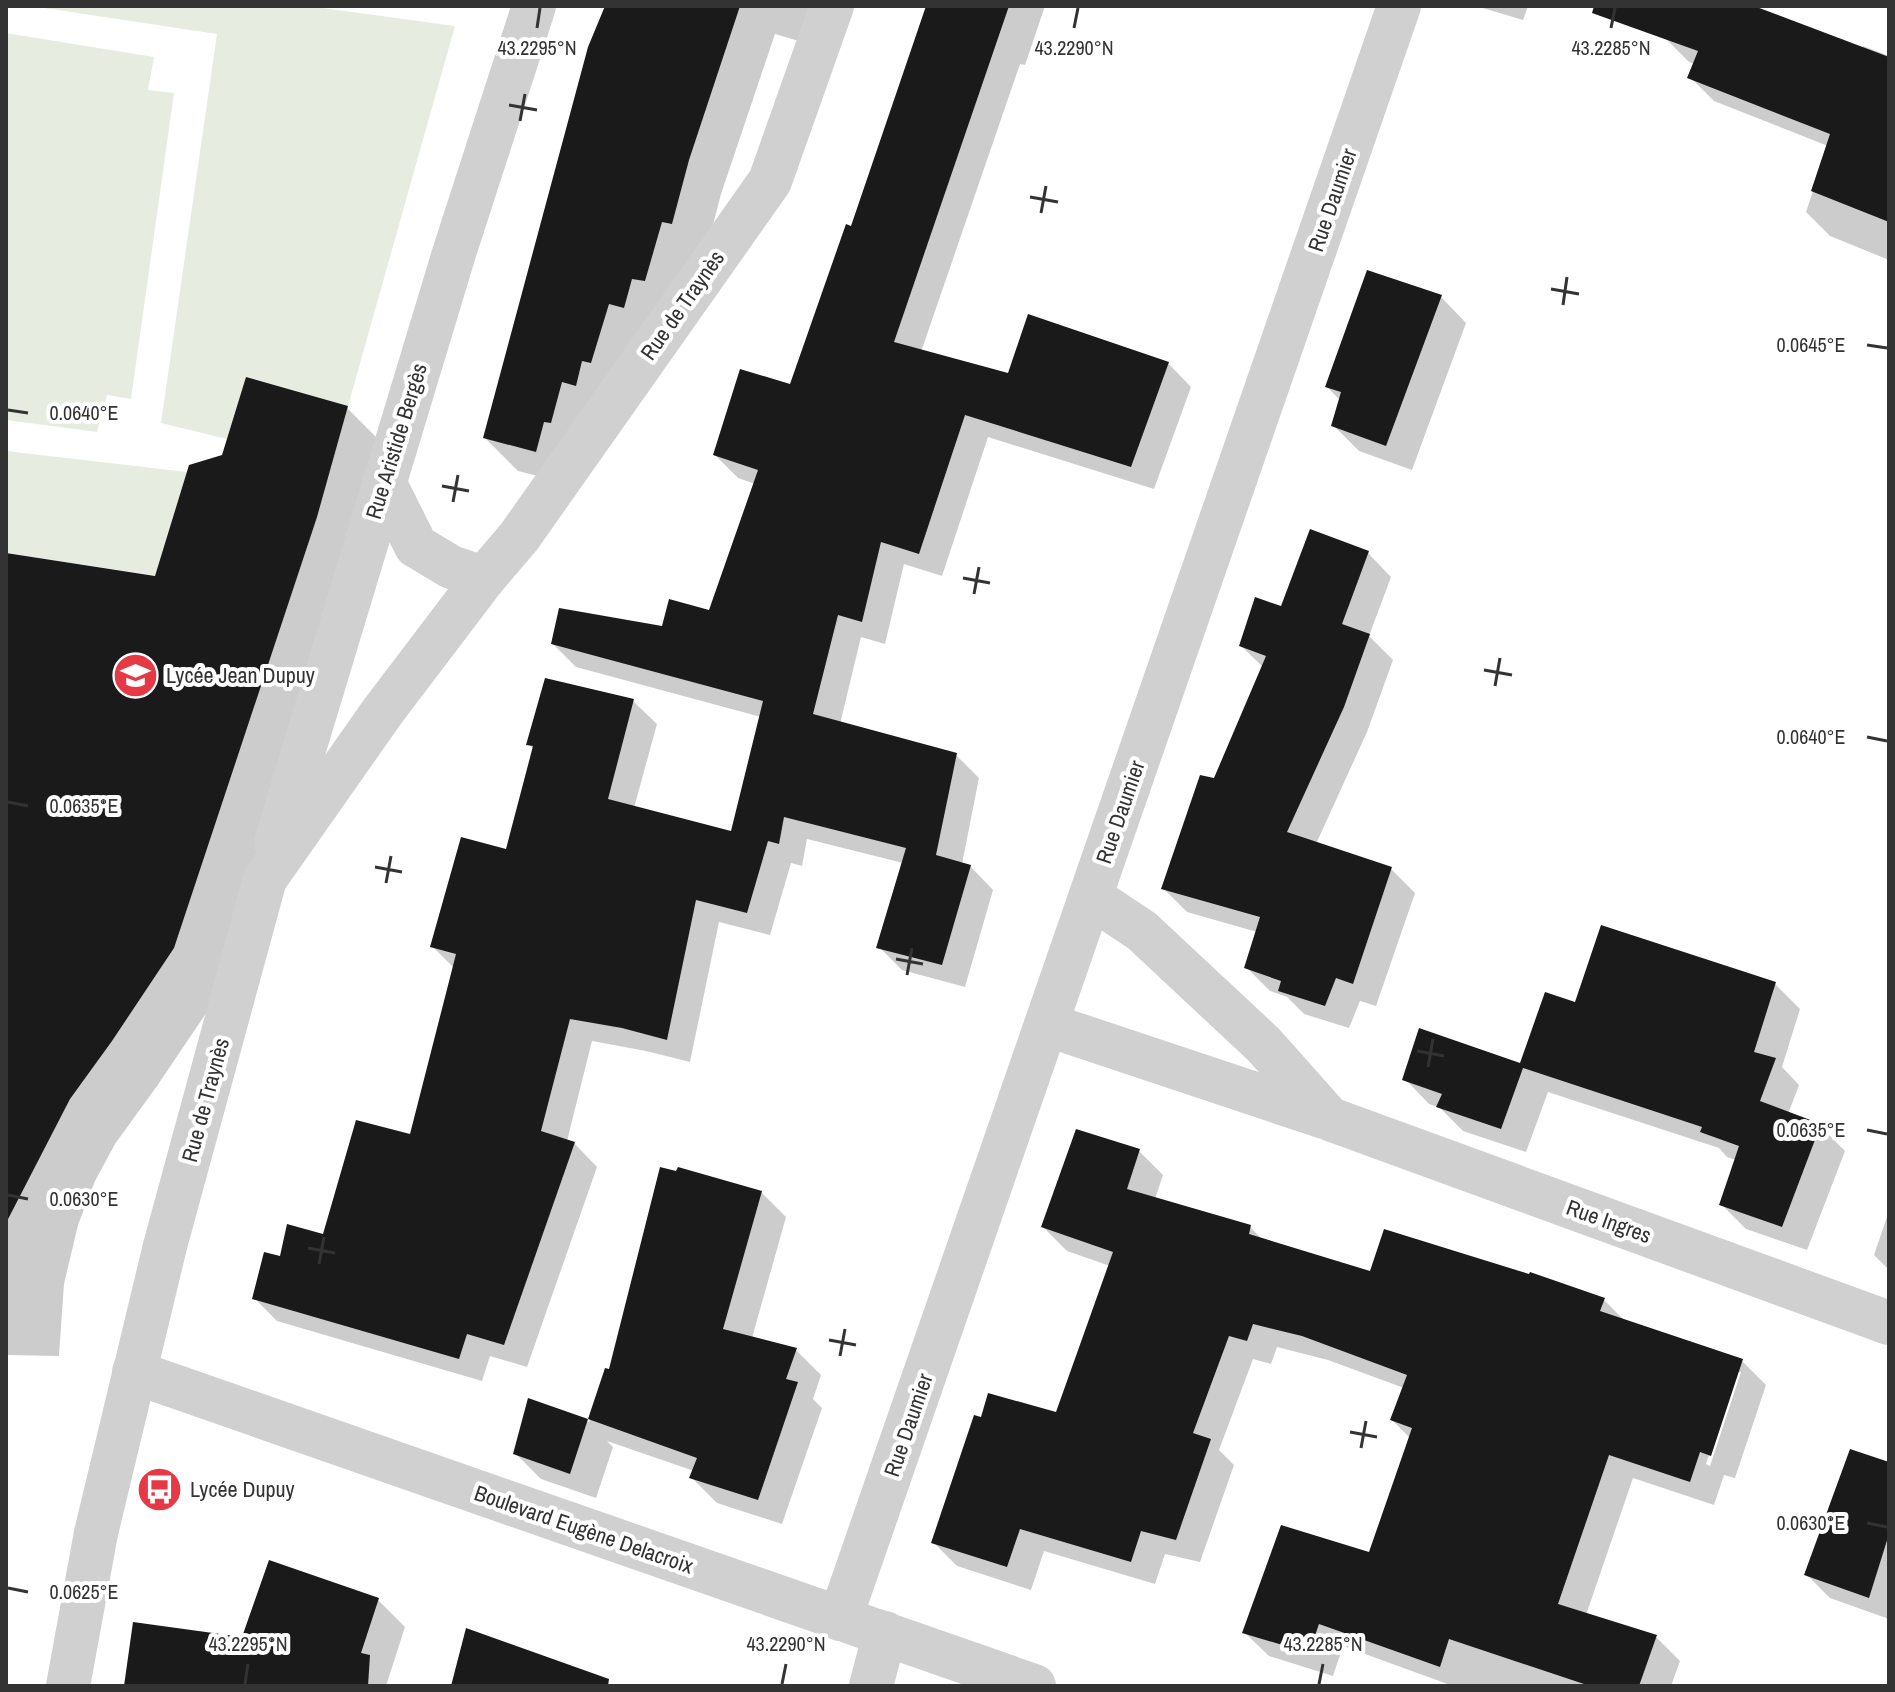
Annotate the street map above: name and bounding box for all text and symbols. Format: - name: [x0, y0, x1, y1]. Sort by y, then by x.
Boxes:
- text: 43.2295°N: [497, 34, 577, 61]
- text: 43.2290°N: [1034, 34, 1114, 61]
- text: 43.2285°N: [1571, 34, 1651, 61]
- street label: Rue Daumier: [1300, 144, 1364, 256]
- street label: Rue de Traynès: [633, 244, 731, 366]
- text: 0.0645°E: [1776, 331, 1846, 358]
- street label: Rue Aristide Bergès: [358, 359, 434, 523]
- text: 0.0640°E: [49, 399, 119, 426]
- school or university icon: Lycée Jean Dupuy: [111, 651, 159, 699]
- place label: Lycée Jean Dupuy: [166, 660, 315, 690]
- text: 0.0640°E: [1776, 723, 1846, 750]
- street label: Rue Daumier: [1088, 756, 1152, 868]
- text: 0.0635°E: [49, 792, 119, 819]
- street label: Rue de Traynès: [174, 1035, 236, 1165]
- text: 0.0635°E: [1776, 1116, 1846, 1143]
- text: 0.0630°E: [49, 1185, 119, 1212]
- street label: Rue Ingres: [1562, 1192, 1656, 1250]
- street label: Rue Daumier: [876, 1369, 940, 1481]
- bus stop icon: Lycée Dupuy: [135, 1465, 183, 1513]
- place label: Lycée Dupuy: [190, 1474, 295, 1504]
- street label: Boulevard Eugène Delacroix: [471, 1477, 697, 1581]
- text: 0.0630°E: [1776, 1509, 1846, 1536]
- text: 0.0625°E: [49, 1578, 119, 1605]
- text: 43.2295°N: [208, 1630, 288, 1657]
- text: 43.2290°N: [746, 1630, 826, 1657]
- text: 43.2285°N: [1283, 1630, 1363, 1657]

